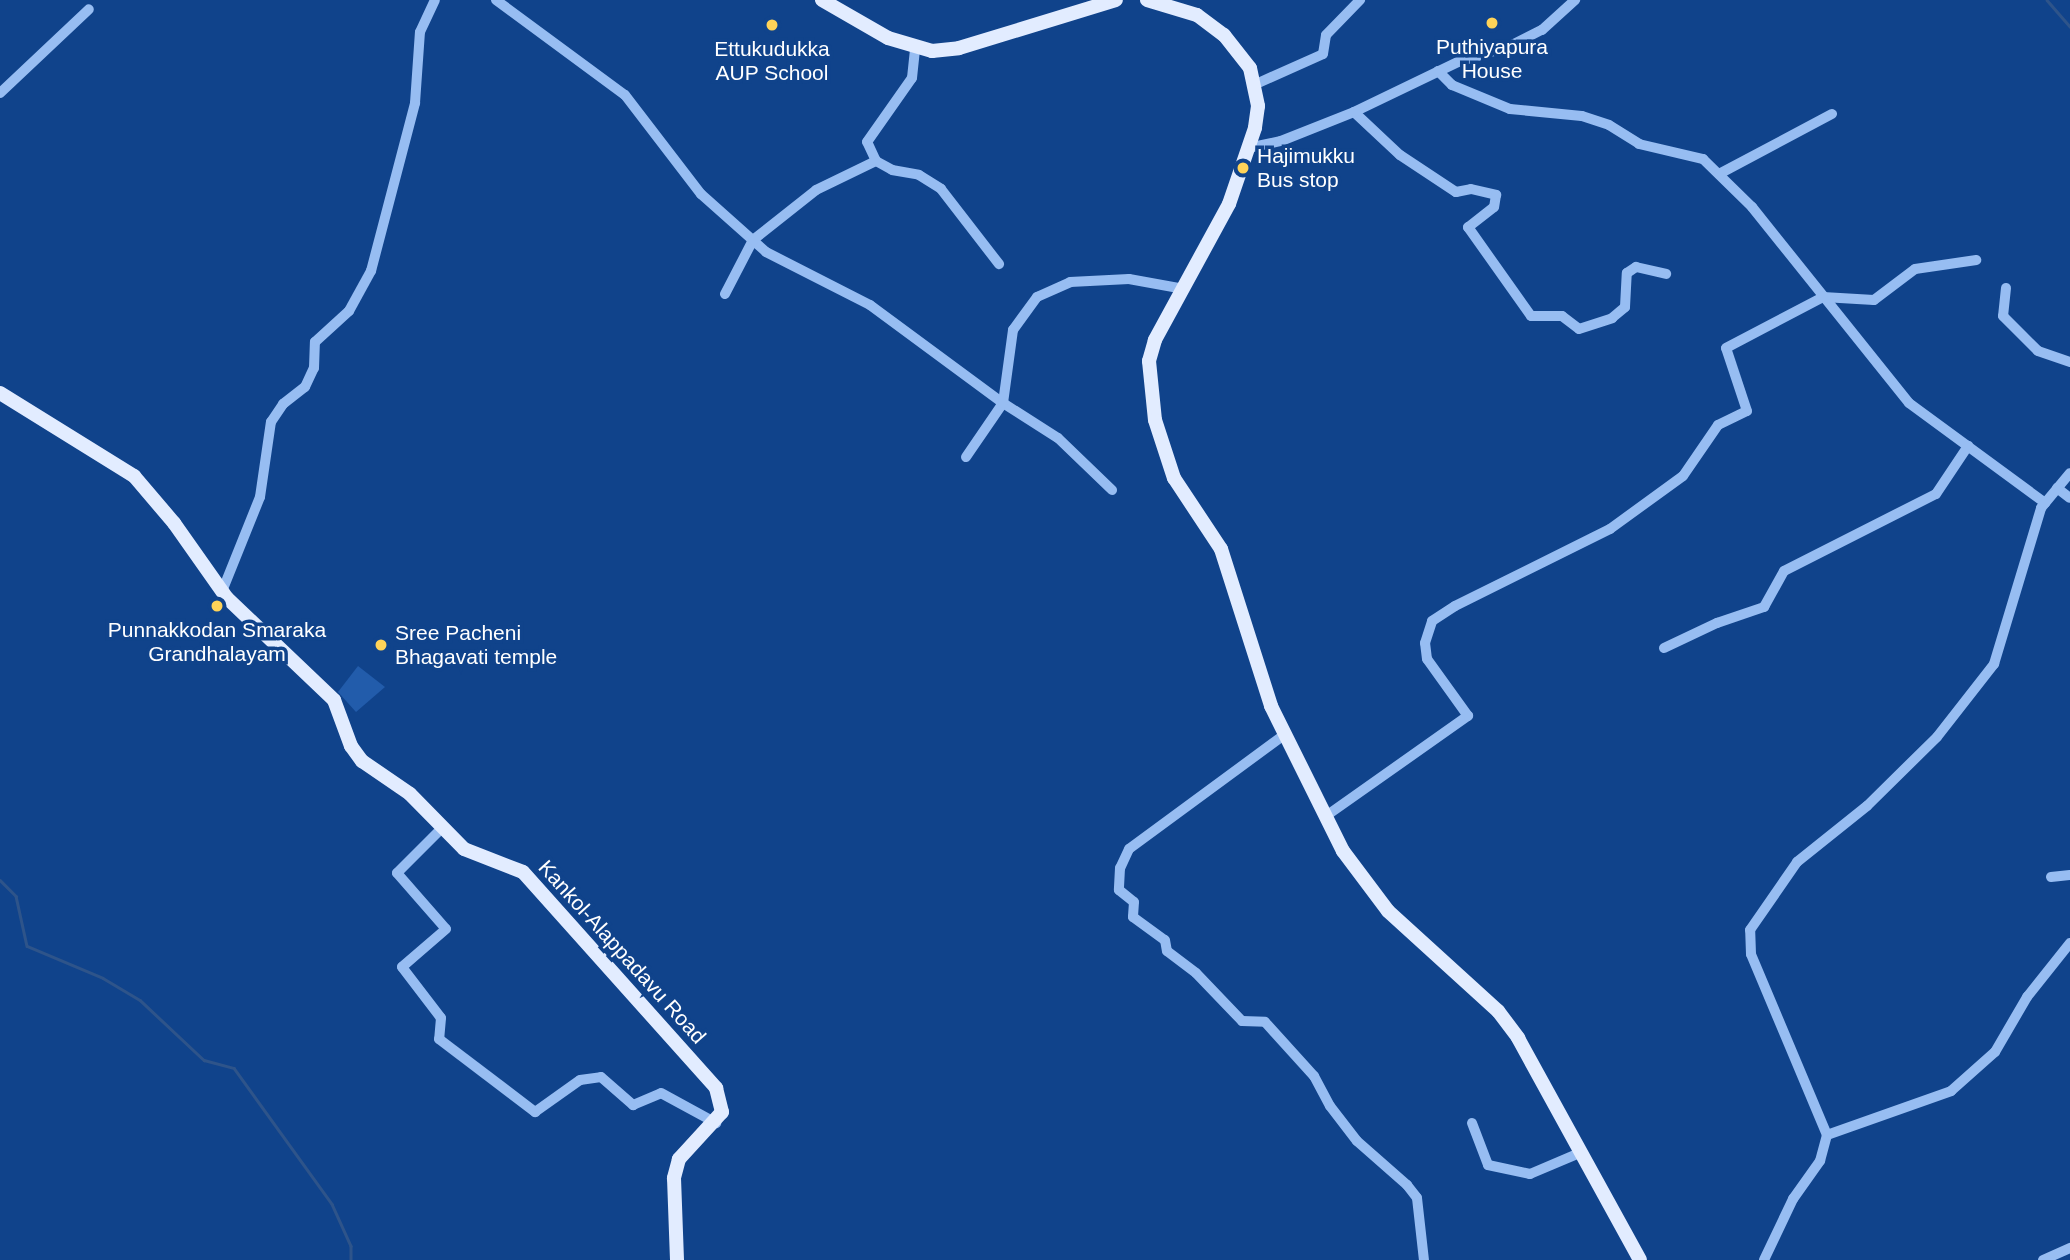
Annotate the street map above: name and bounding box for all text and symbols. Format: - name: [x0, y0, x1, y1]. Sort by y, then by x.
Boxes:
- marker: Puthiyapura House: [1484, 15, 1500, 31]
- marker: Ettukudukka AUP School: [764, 17, 780, 33]
- place label: Puthiyapura House: [1436, 34, 1548, 84]
- place label: Ettukudukka AUP School: [714, 36, 830, 86]
- place label: Hajimukku Bus stop: [1257, 143, 1355, 193]
- marker: Hajimukku Bus stop: [1235, 160, 1251, 176]
- marker: Punnakkodan Smaraka Grandhalayam: [209, 598, 225, 614]
- place label: Punnakkodan Smaraka Grandhalayam: [108, 617, 326, 667]
- place label: Sree Pacheni Bhagavati temple: [395, 620, 557, 670]
- marker: Sree Pacheni Bhagavati temple: [373, 637, 389, 653]
- street label: Kankol-Alappadavu Road: [533, 855, 711, 1049]

